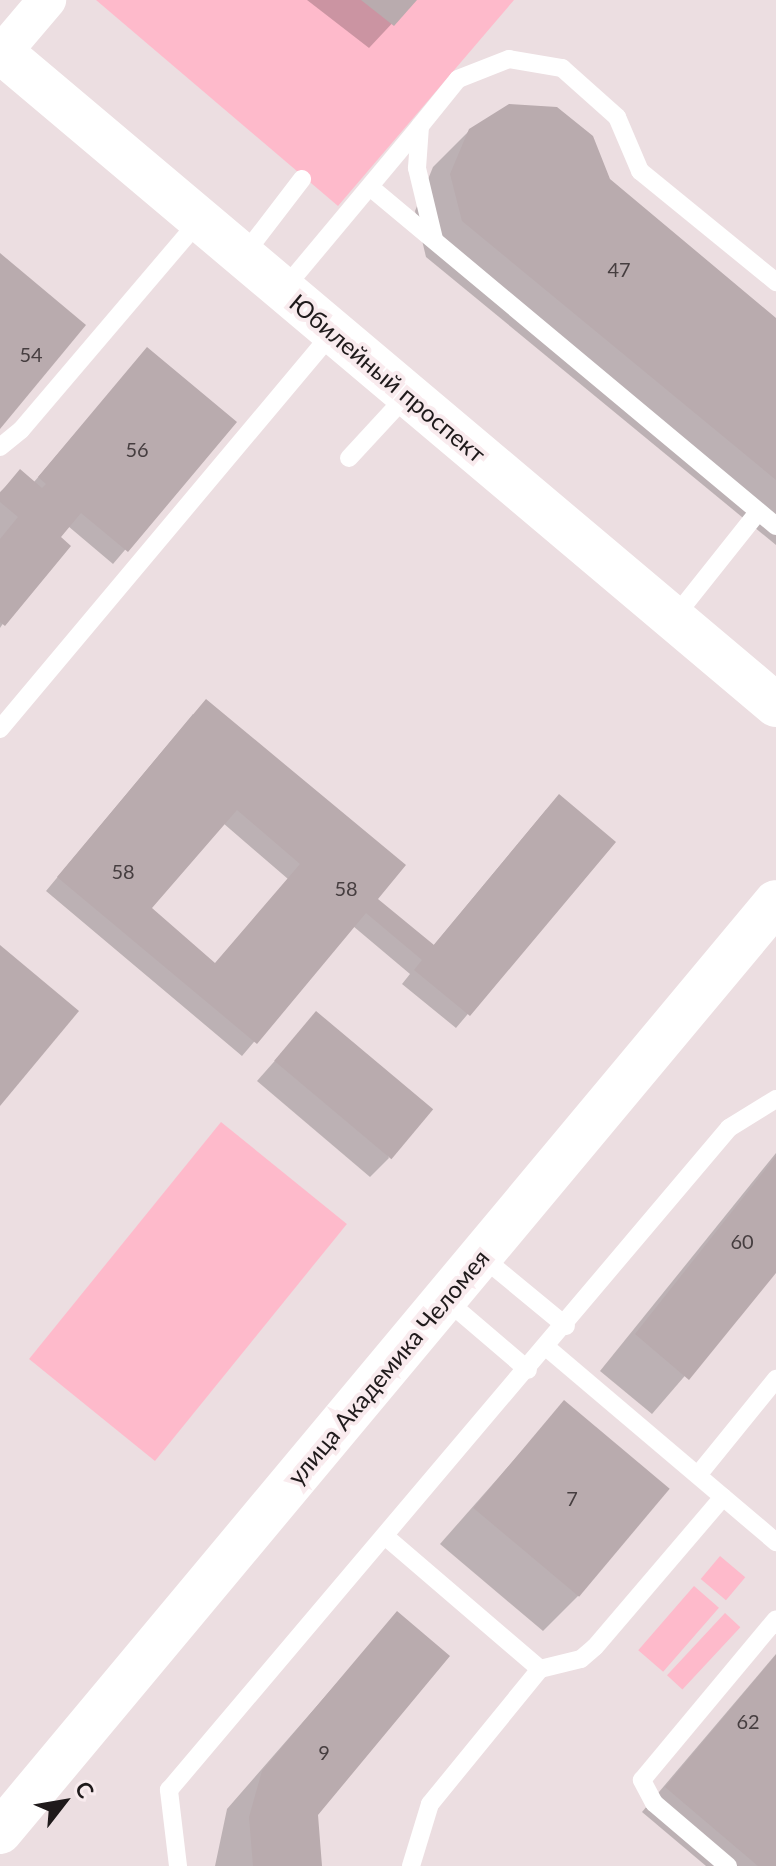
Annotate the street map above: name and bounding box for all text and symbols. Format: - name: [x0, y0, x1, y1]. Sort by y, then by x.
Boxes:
- house number: 47: [607, 257, 631, 281]
- street label: Юбилейный проспект: [284, 288, 492, 468]
- house number: 54: [19, 342, 43, 366]
- house number: 56: [125, 437, 149, 461]
- house number: 58: [111, 859, 135, 883]
- house number: 58: [334, 876, 358, 900]
- house number: 60: [730, 1229, 754, 1253]
- street label: улица Академика Челомея: [281, 1244, 495, 1490]
- house number: 7: [566, 1486, 578, 1510]
- house number: 62: [736, 1709, 760, 1733]
- house number: 9: [318, 1740, 330, 1764]
- north arrow: [24, 1762, 104, 1842]
- text: С: [70, 1776, 100, 1803]

